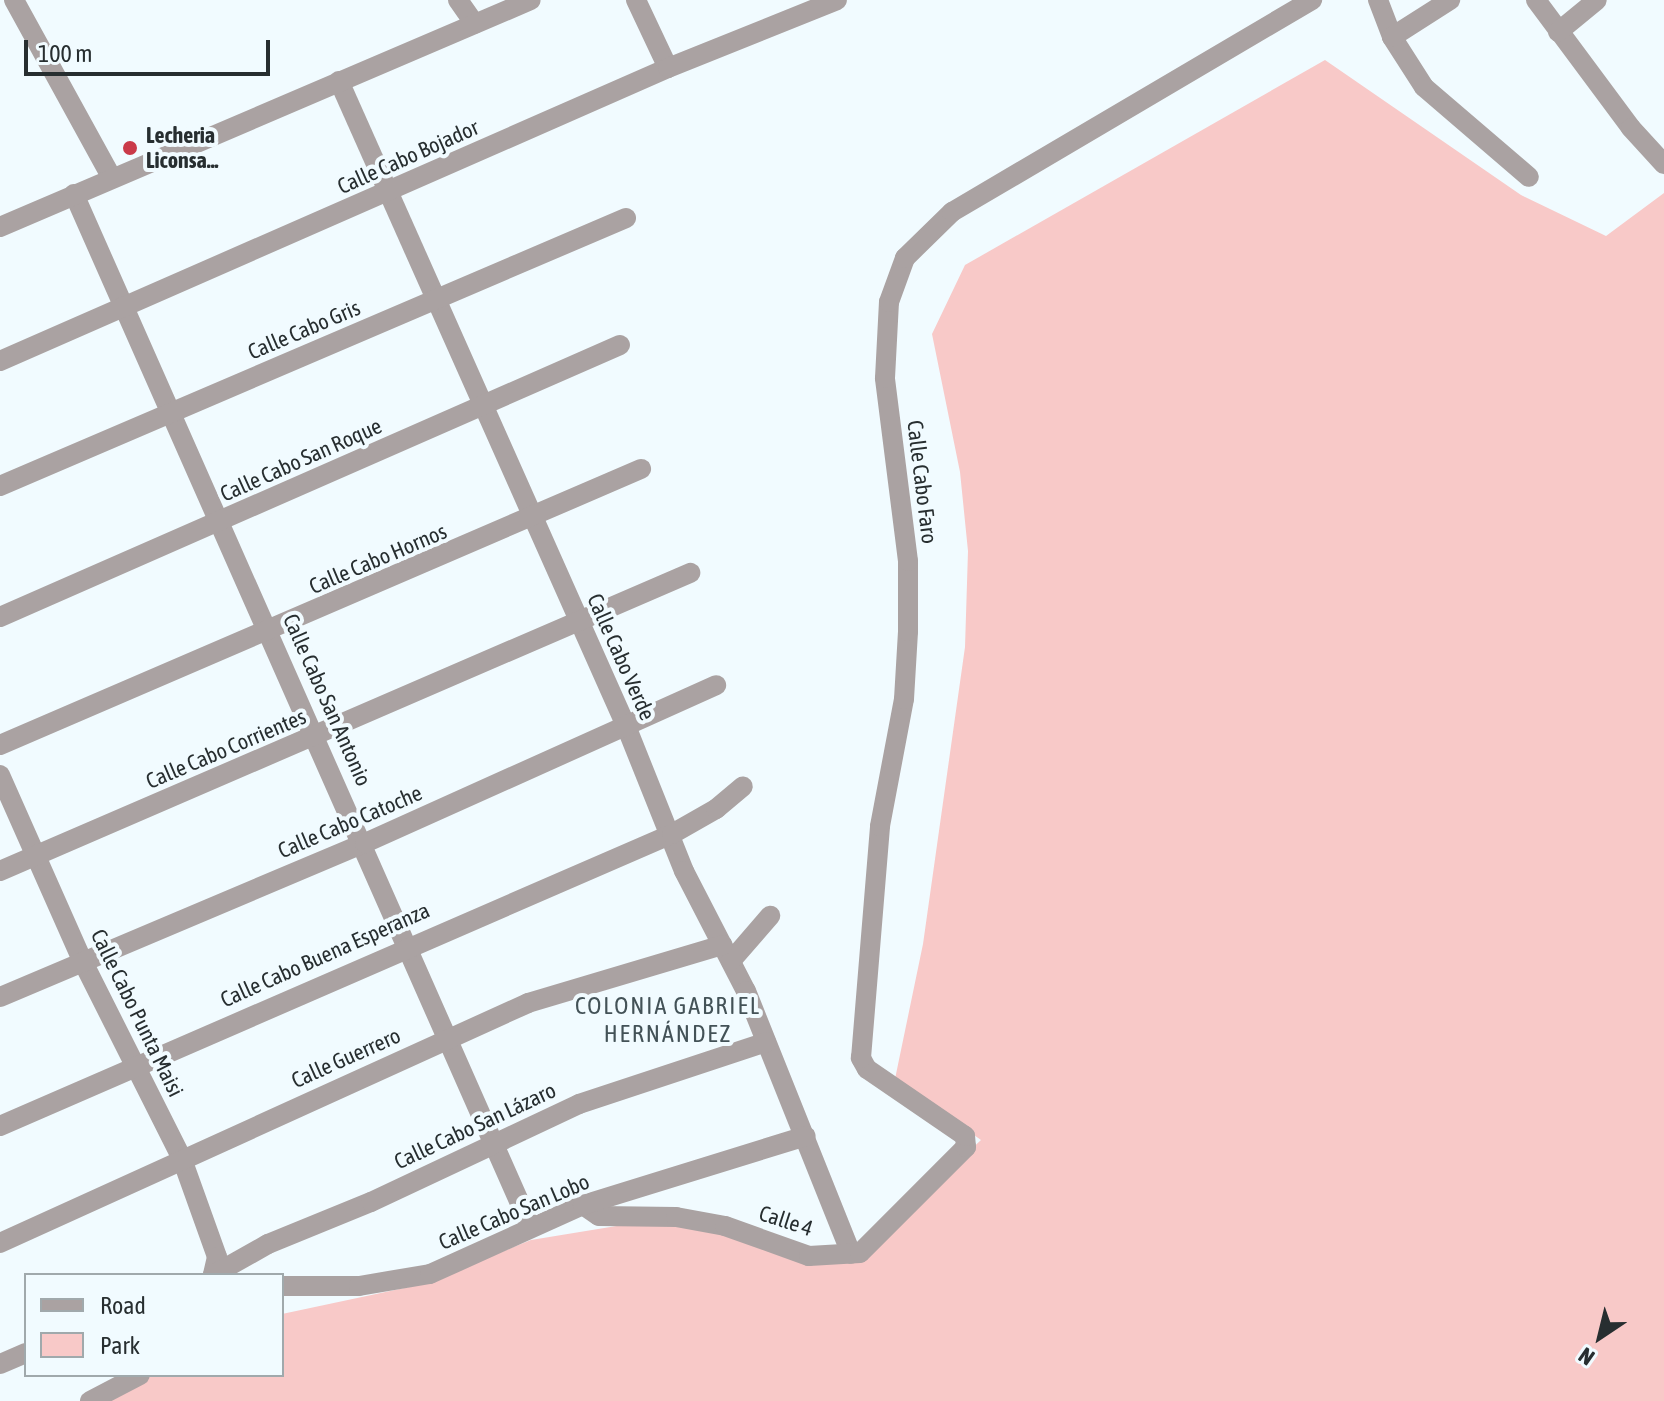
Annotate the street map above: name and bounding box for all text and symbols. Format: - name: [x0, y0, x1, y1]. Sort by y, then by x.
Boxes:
- scale bar: [28, 24, 274, 74]
- text: 100 m: [38, 40, 92, 67]
- street label: Calle Cabo Bojador: [333, 114, 483, 200]
- place label: Lecheria Liconsa...: [146, 122, 218, 174]
- marker: Lecheria Liconsa...: [121, 139, 139, 157]
- street label: Calle Cabo Gris: [244, 295, 364, 365]
- street label: Calle Cabo San Roque: [216, 413, 386, 507]
- street label: Calle Cabo Faro: [901, 419, 943, 545]
- street label: Calle Cabo Hornos: [305, 518, 451, 600]
- street label: Calle Cabo Verde: [581, 590, 661, 724]
- street label: Calle Cabo San Antonio: [277, 610, 377, 790]
- street label: Calle Cabo Corrientes: [142, 703, 310, 795]
- street label: Calle Cabo Catoche: [274, 780, 426, 864]
- street label: Calle Cabo Buena Esperanza: [216, 897, 434, 1013]
- street label: Calle Cabo Punta Maisi: [85, 925, 189, 1101]
- district label: COLONIA GABRIEL HERNÁNDEZ: [575, 992, 761, 1048]
- street label: Calle Guerrero: [287, 1022, 405, 1094]
- street label: Calle Cabo San Lázaro: [390, 1077, 560, 1175]
- street label: Calle Cabo San Lobo: [435, 1168, 593, 1256]
- street label: Calle 4: [756, 1200, 816, 1242]
- legend: [24, 1273, 284, 1377]
- text: Road: [100, 1292, 146, 1319]
- north arrow: [1560, 1297, 1640, 1377]
- text: Park: [100, 1332, 140, 1359]
- text: N: [1573, 1342, 1599, 1371]

